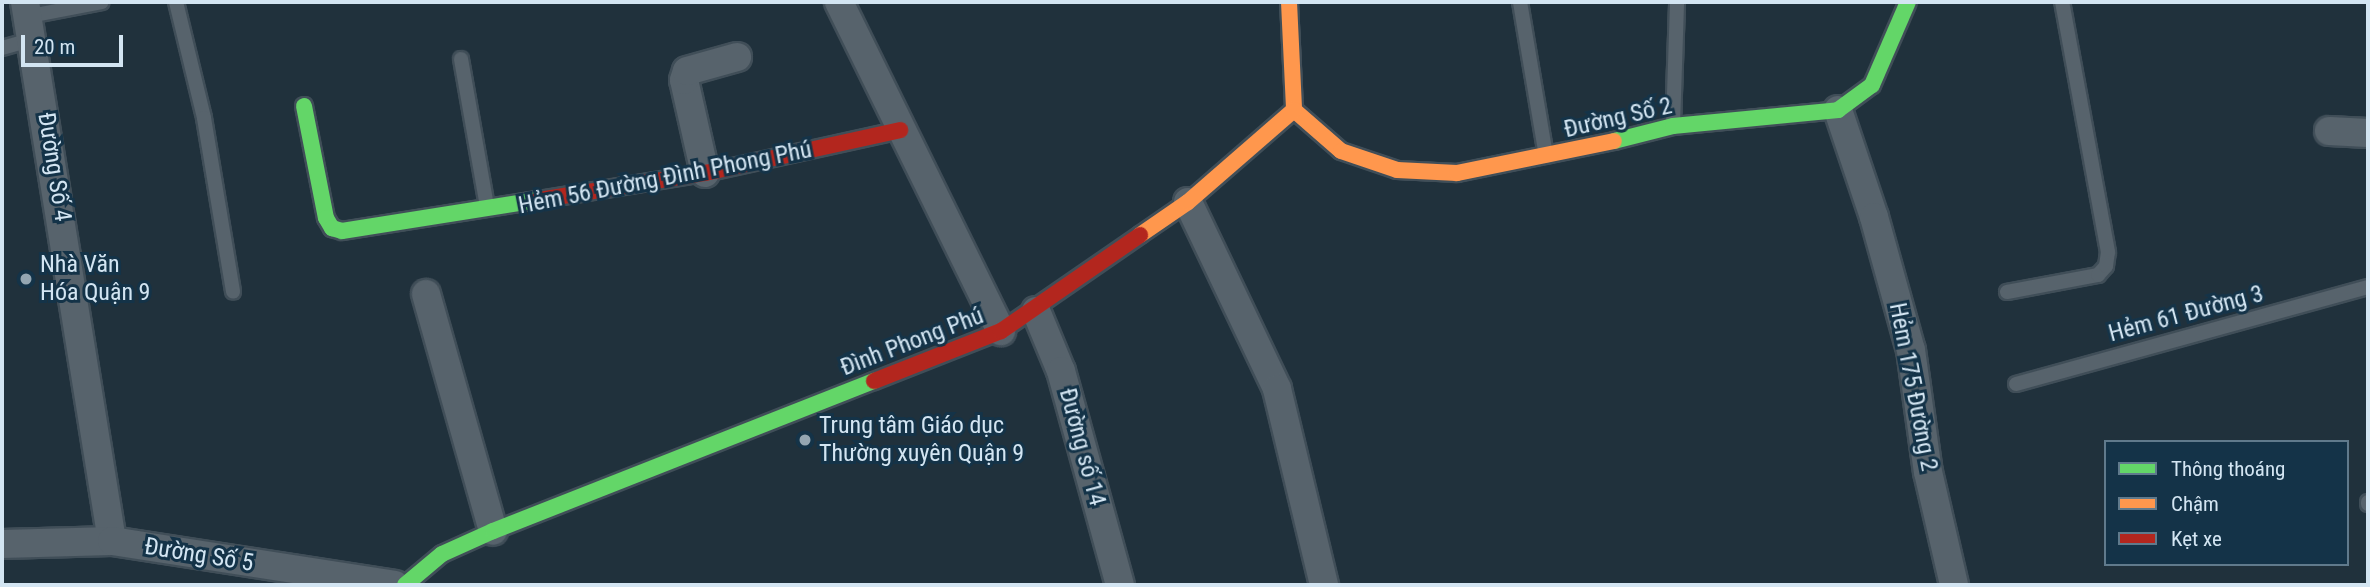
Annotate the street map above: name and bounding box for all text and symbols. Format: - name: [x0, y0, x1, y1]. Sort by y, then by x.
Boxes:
- scale bar: [24, 21, 126, 65]
- text: 20 m: [34, 35, 75, 59]
- street label: Đường Số 2: [1561, 92, 1675, 144]
- street label: Đường Số 4: [31, 110, 77, 224]
- street label: Hẻm 56 Đường Đình Phong Phú: [516, 135, 814, 221]
- place label: Nhà Văn Hóa Quận 9: [40, 251, 150, 307]
- marker: Nhà Văn Hóa Quận 9: [18, 271, 34, 287]
- street label: Hẻm 61 Đường 3: [2105, 280, 2267, 348]
- street label: Hẻm 175 Đường 2: [1883, 300, 1943, 474]
- street label: Đình Phong Phú: [836, 302, 988, 382]
- street label: Đường số 14: [1052, 385, 1112, 509]
- place label: Trung tâm Giáo dục Thường xuyên Quận 9: [819, 412, 1024, 468]
- marker: Trung tâm Giáo dục Thường xuyên Quận 9: [797, 432, 813, 448]
- legend: [2104, 440, 2349, 566]
- text: Thông thoáng: [2171, 457, 2285, 481]
- text: Chậm: [2171, 492, 2219, 516]
- text: Kẹt xe: [2171, 527, 2222, 551]
- street label: Đường Số 5: [142, 532, 256, 578]

